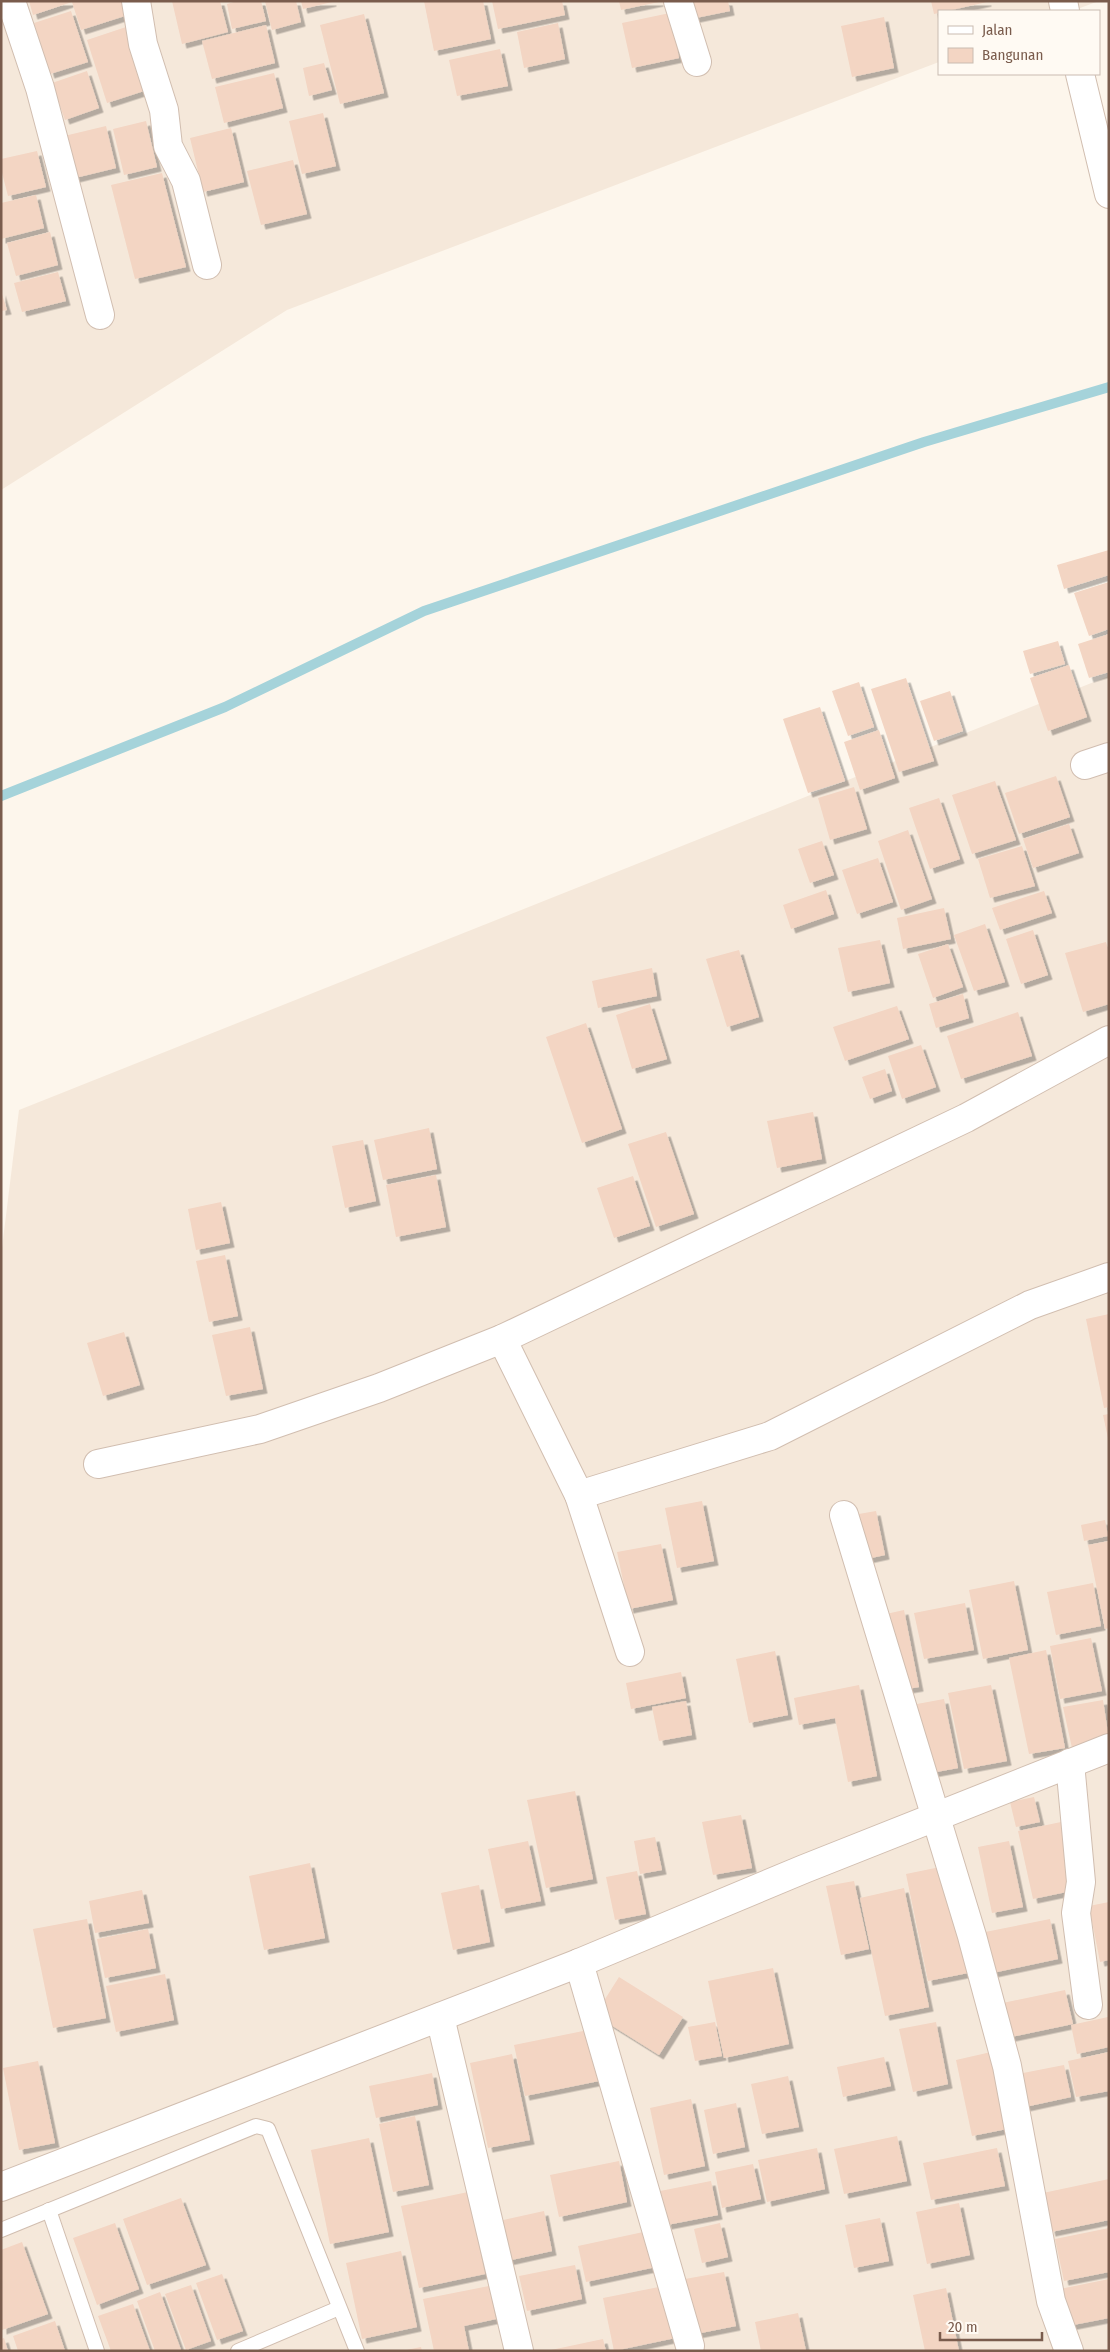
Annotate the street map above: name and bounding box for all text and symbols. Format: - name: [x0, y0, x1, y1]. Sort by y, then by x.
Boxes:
- legend: [938, 10, 1100, 75]
- text: Jalan: [982, 21, 1012, 39]
- text: Bangunan: [982, 46, 1043, 64]
- scale bar: [940, 2310, 1042, 2342]
- text: 20 m: [948, 2318, 978, 2336]

